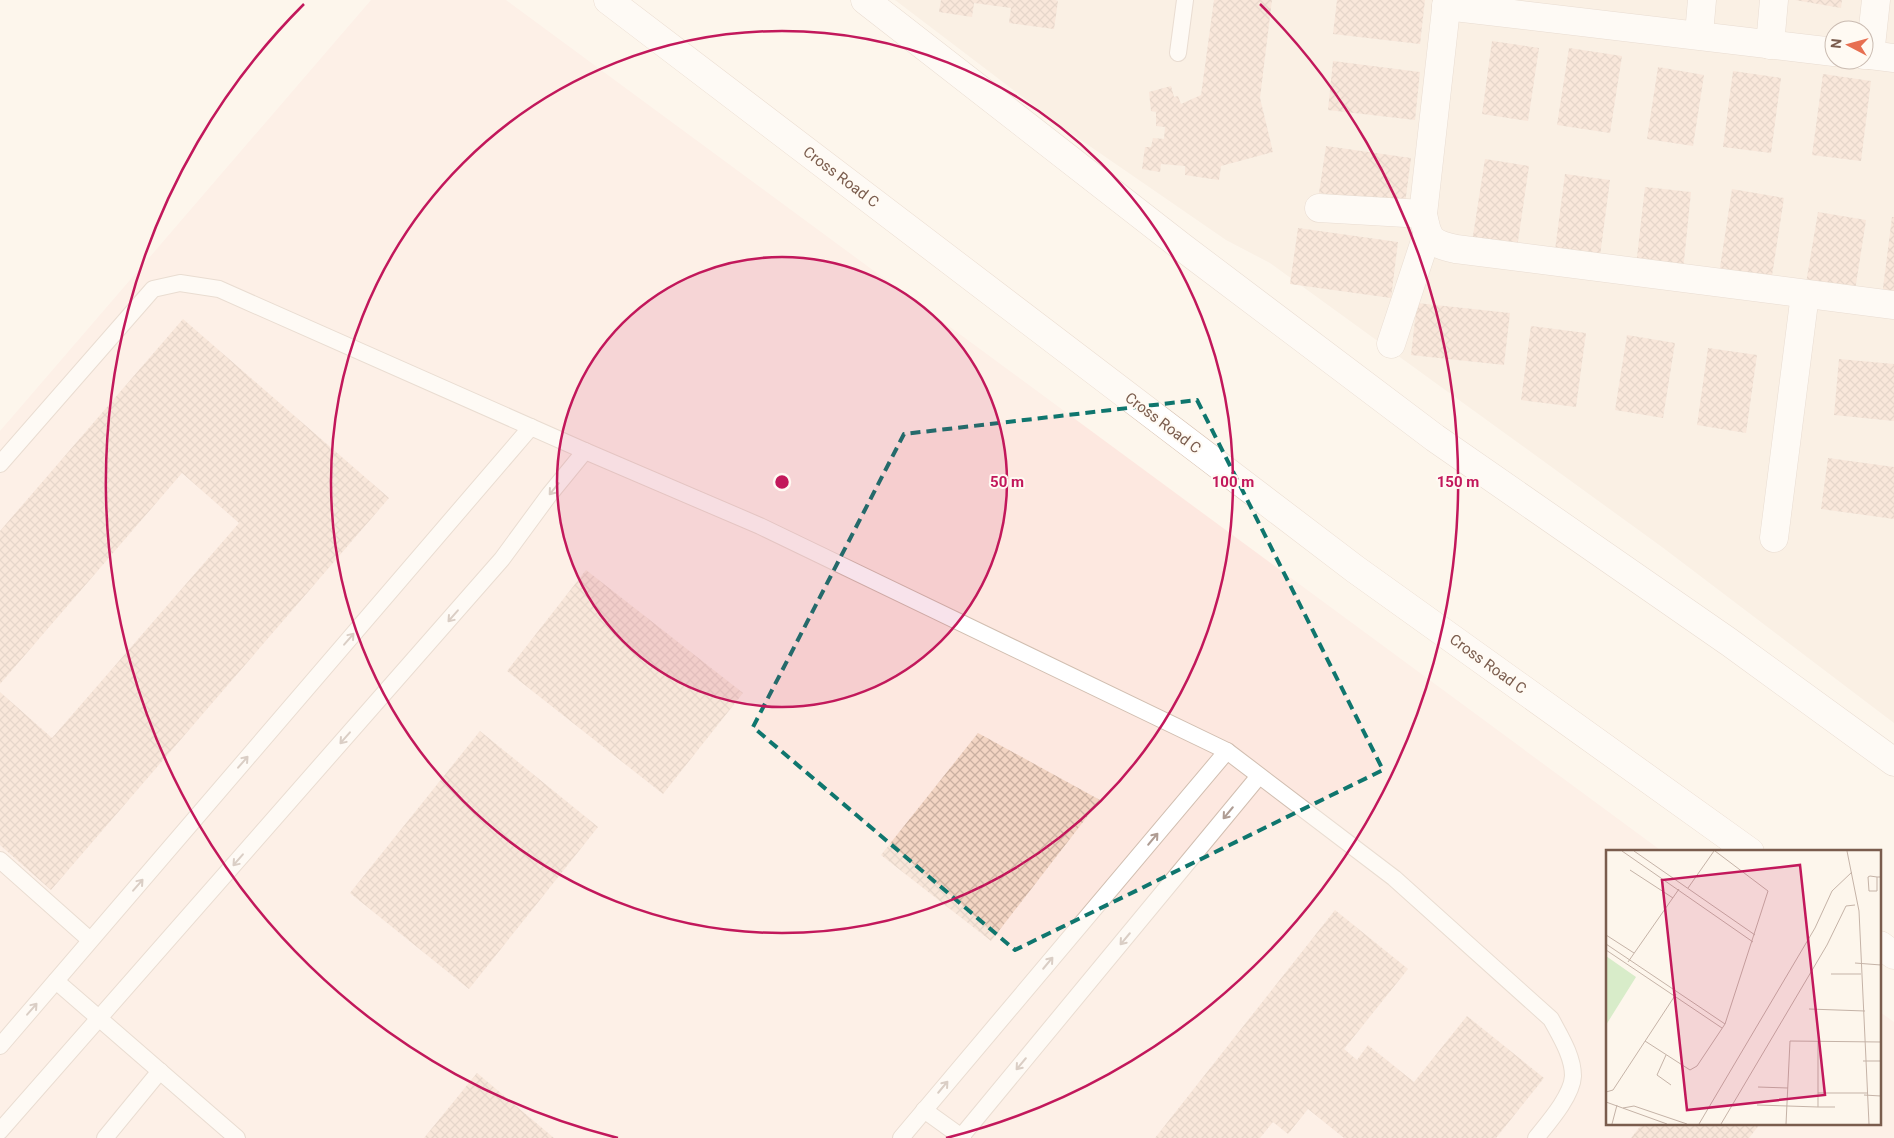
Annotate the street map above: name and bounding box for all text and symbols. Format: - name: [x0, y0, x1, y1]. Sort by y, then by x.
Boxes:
- north arrow: [1824, 20, 1874, 70]
- text: N: [1828, 38, 1845, 49]
- street label: Cross Road C: [800, 143, 883, 212]
- street label: Cross Road C: [1122, 389, 1205, 458]
- centre of rings: [773, 473, 791, 491]
- text: 50 m: [990, 473, 1024, 491]
- text: 100 m: [1212, 473, 1254, 491]
- text: 150 m: [1437, 473, 1479, 491]
- one-way arrow: [548, 482, 559, 495]
- one-way arrow: [447, 609, 458, 622]
- street label: Cross Road C: [1446, 630, 1530, 698]
- one-way arrow: [344, 632, 355, 645]
- one-way arrow: [339, 731, 351, 744]
- one-way arrow: [238, 756, 249, 769]
- one-way arrow: [1222, 807, 1234, 820]
- one-way arrow: [1147, 832, 1158, 845]
- inset map: [1606, 850, 1882, 1126]
- one-way arrow: [232, 853, 244, 866]
- one-way arrow: [132, 879, 143, 892]
- one-way arrow: [1119, 932, 1130, 945]
- one-way arrow: [1042, 957, 1053, 970]
- one-way arrow: [26, 1002, 38, 1015]
- one-way arrow: [1016, 1057, 1027, 1070]
- one-way arrow: [937, 1081, 948, 1094]

